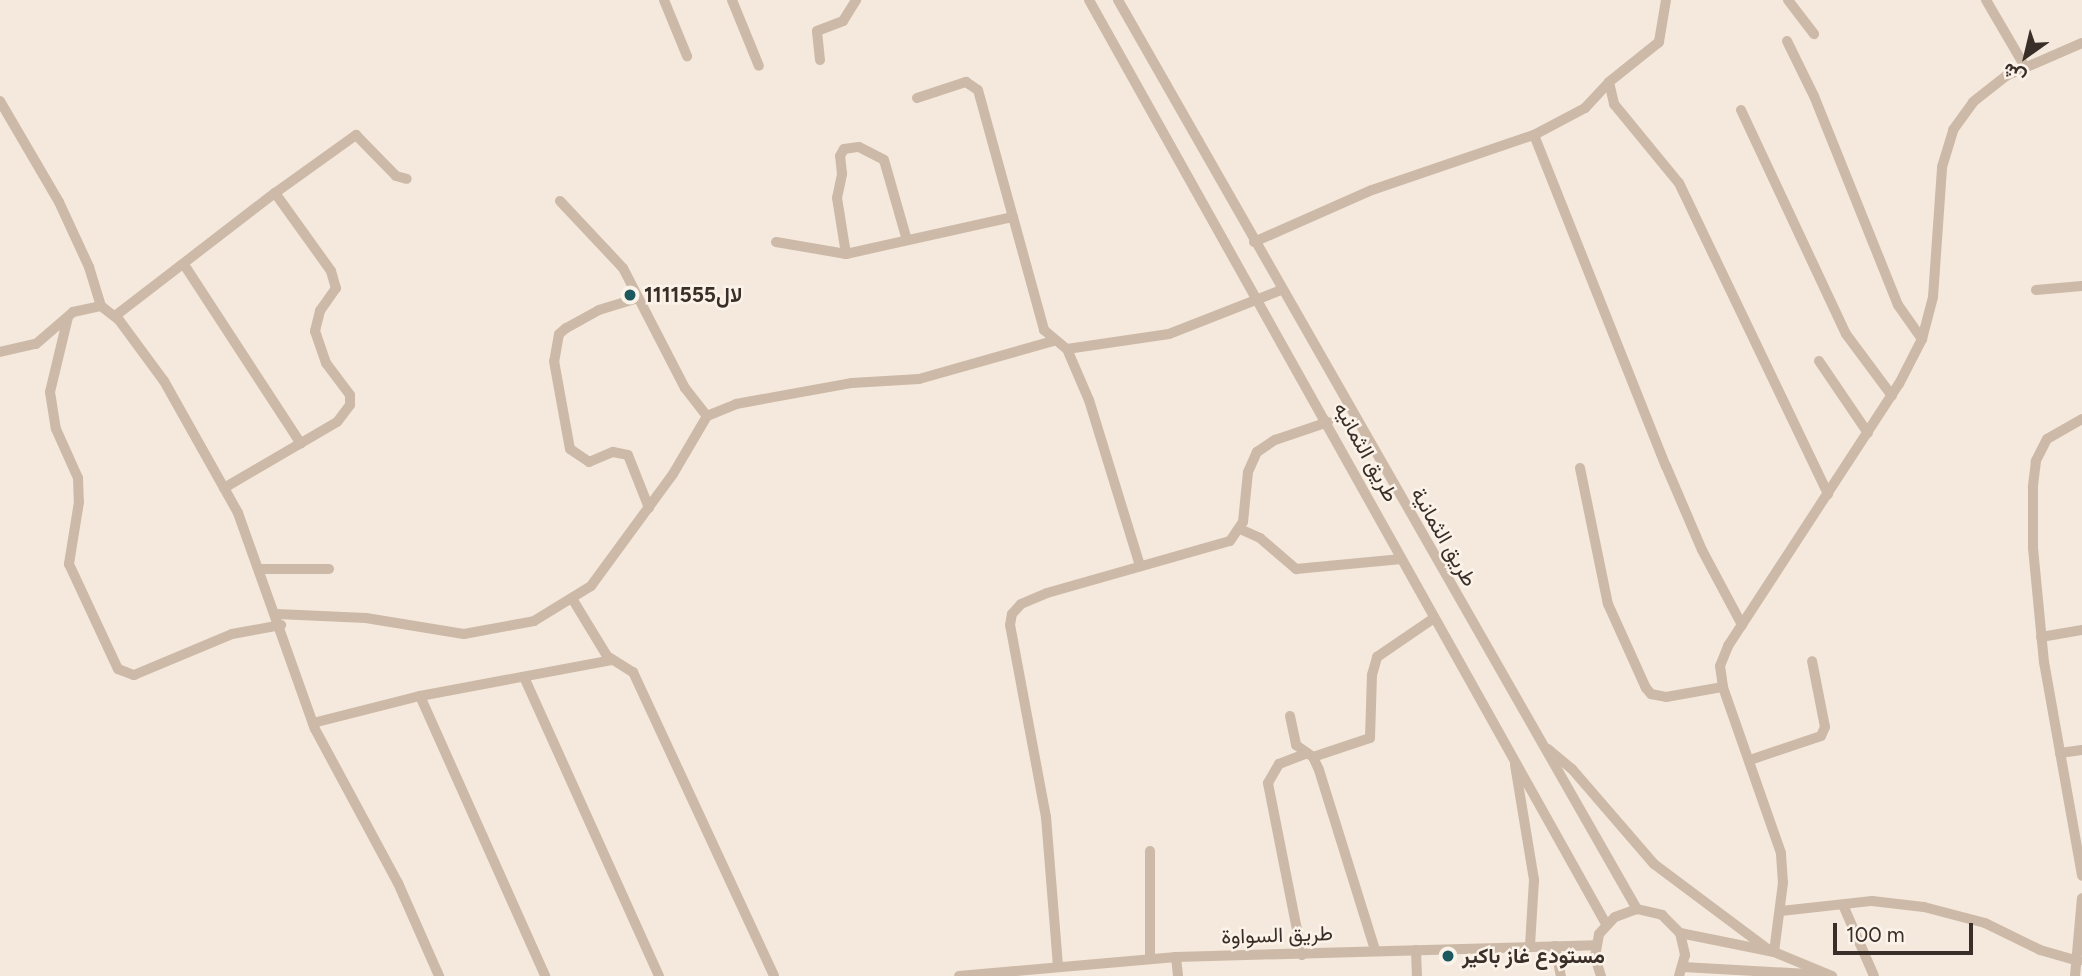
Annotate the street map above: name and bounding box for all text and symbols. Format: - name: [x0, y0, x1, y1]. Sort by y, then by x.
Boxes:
- north arrow: [1991, 21, 2061, 91]
- text: ش: [1998, 58, 2030, 90]
- place label: 1111555لال: [644, 282, 742, 308]
- marker: 1111555لال: [622, 287, 638, 303]
- street label: طريق الثمانيه: [1328, 398, 1404, 506]
- street label: طريق الثمانية: [1406, 483, 1482, 591]
- scale bar: [1837, 909, 1977, 953]
- street label: طريق السواوة: [1221, 920, 1333, 950]
- text: 100 m: [1846, 922, 1905, 947]
- place label: مستودع غاز باكير: [1462, 943, 1605, 969]
- marker: مستودع غاز باكير: [1440, 948, 1456, 964]

